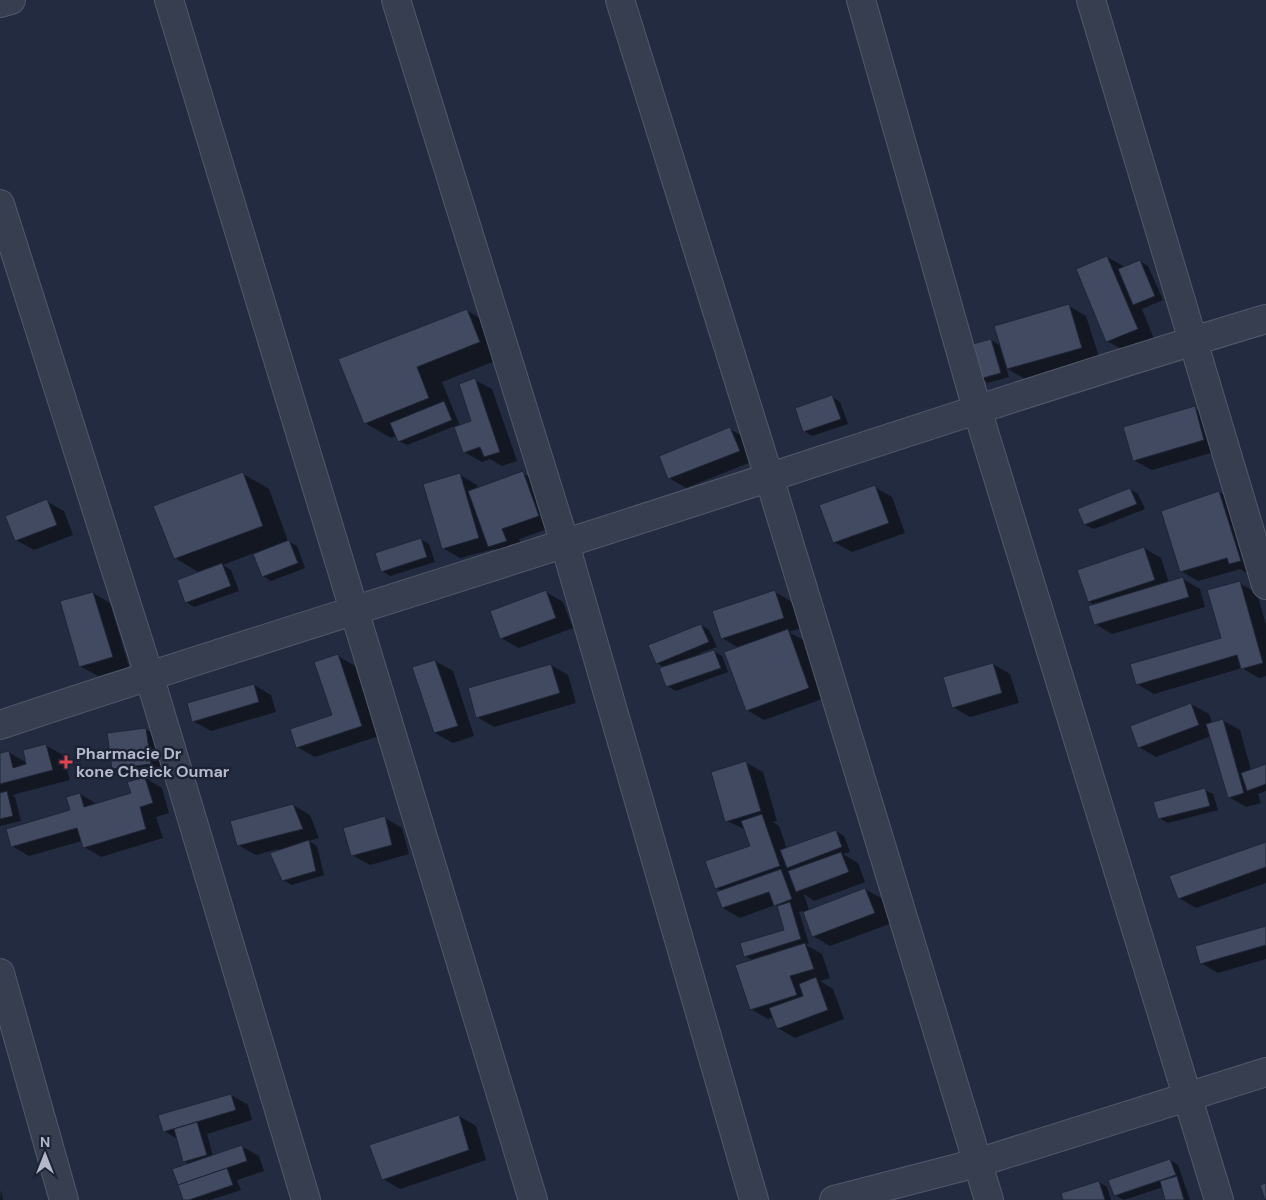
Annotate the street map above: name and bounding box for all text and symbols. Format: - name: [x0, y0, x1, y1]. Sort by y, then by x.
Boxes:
- place label: Pharmacie Dr kone Cheick Oumar: [76, 743, 230, 782]
- marker: Pharmacie Dr kone Cheick Oumar: [60, 756, 72, 768]
- north arrow: [20, 1130, 70, 1180]
- text: N: [40, 1133, 50, 1151]

